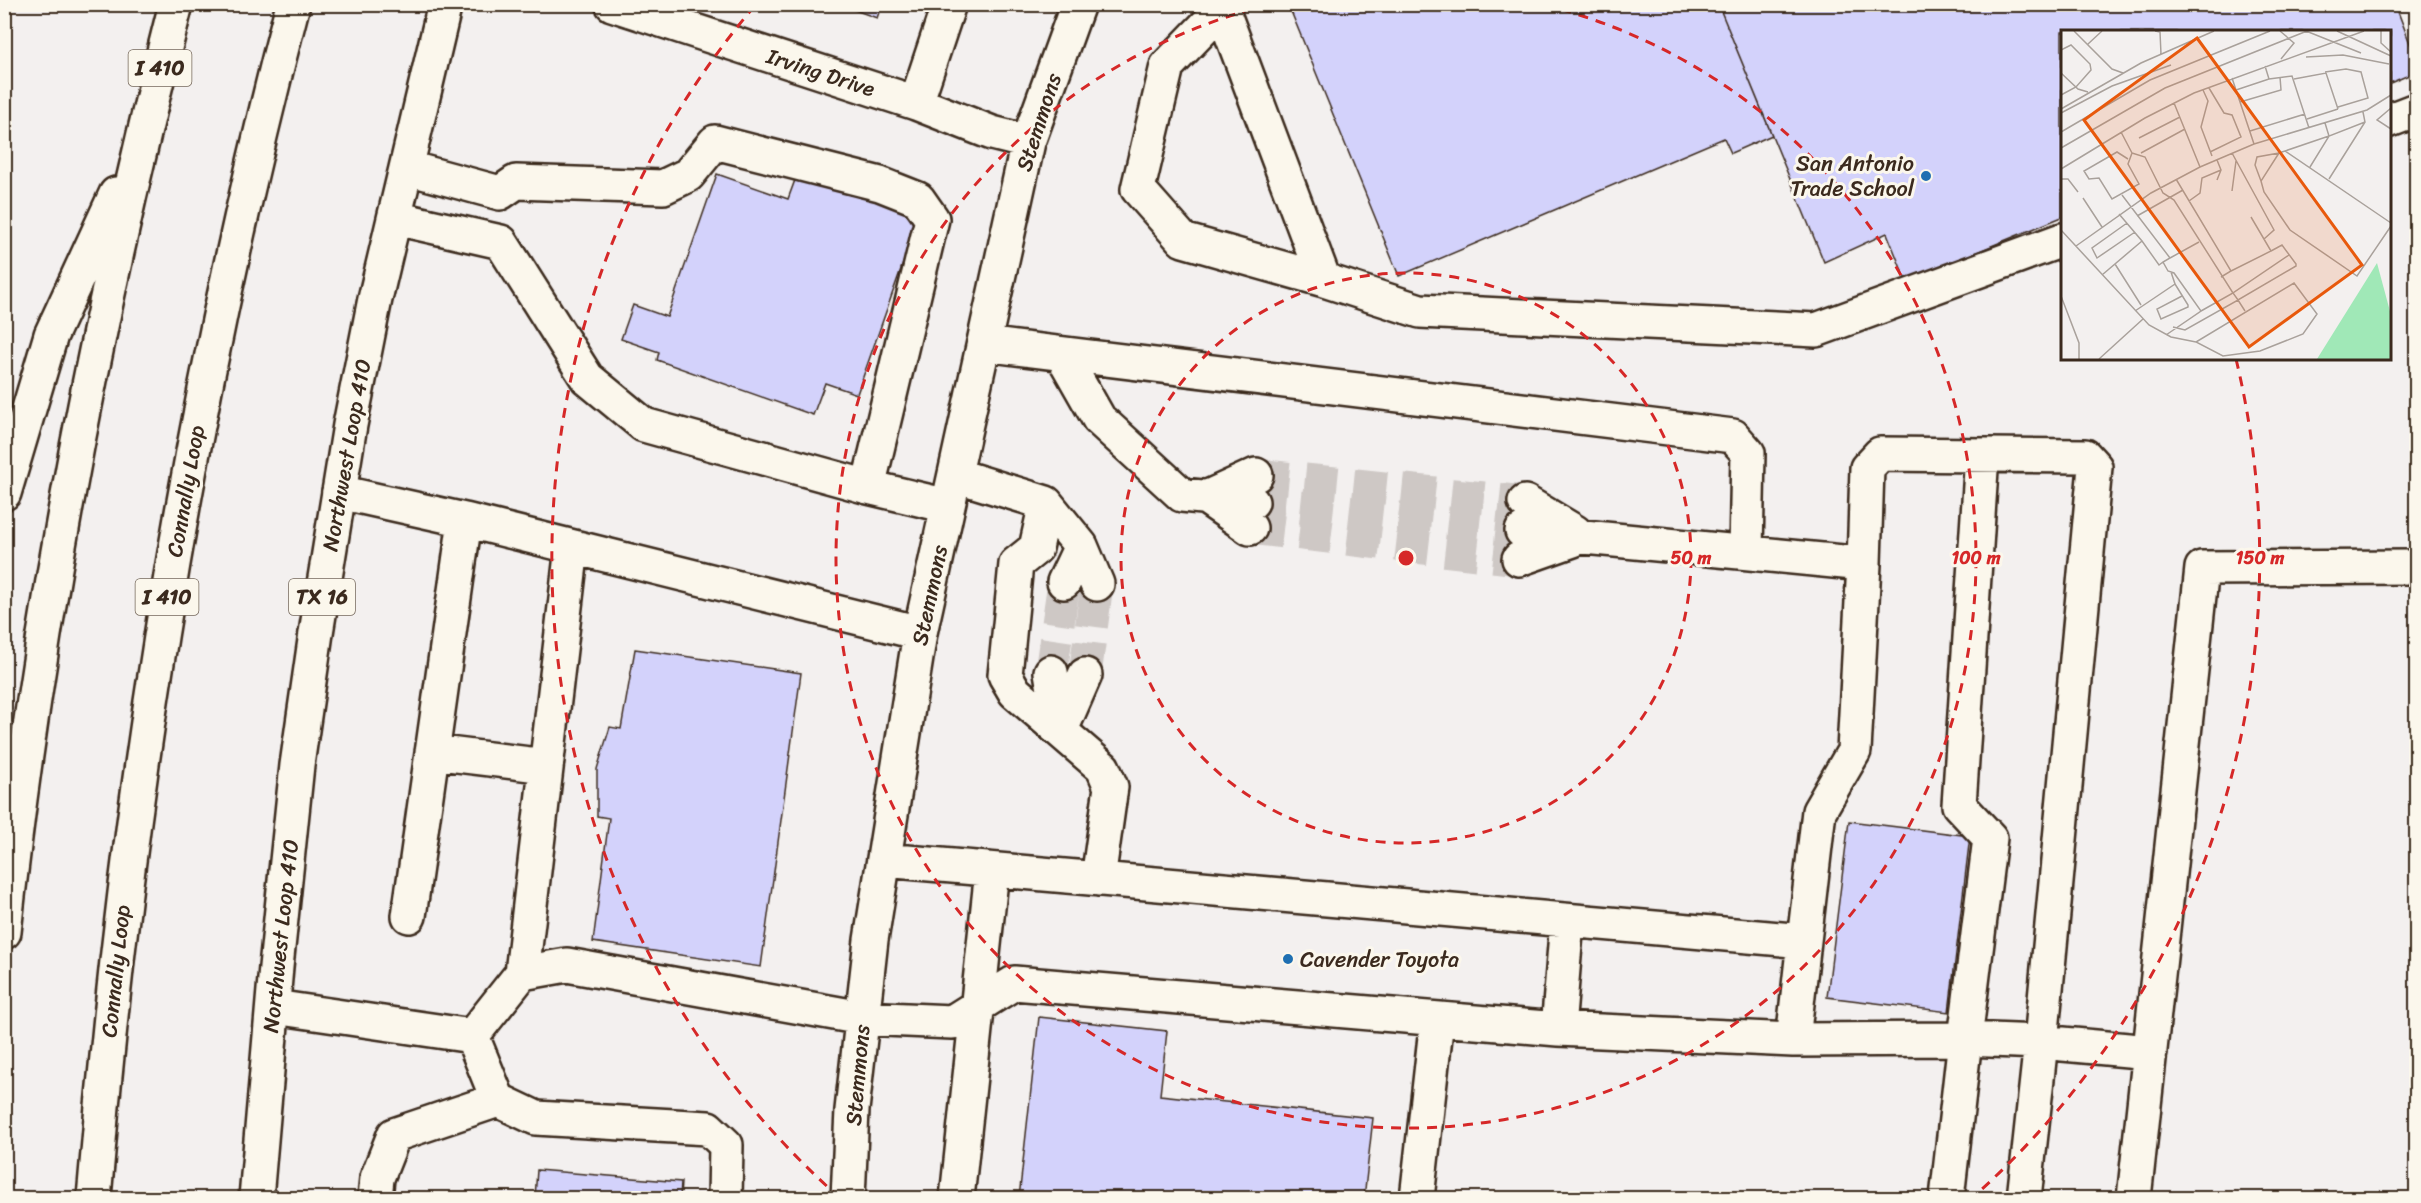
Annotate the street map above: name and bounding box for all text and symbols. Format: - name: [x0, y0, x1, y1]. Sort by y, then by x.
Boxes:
- inset map: [2061, 30, 2391, 360]
- street label: Irving Drive: [761, 36, 880, 108]
- road number: I 410: [128, 50, 192, 86]
- street label: Stemmons: [1004, 67, 1073, 177]
- place label: San Antonio Trade School: [1790, 144, 1915, 208]
- marker: San Antonio Trade School: [1919, 169, 1933, 183]
- street label: Northwest Loop 410: [310, 356, 383, 554]
- street label: Connally Loop: [155, 422, 216, 560]
- street label: Stemmons: [900, 540, 959, 649]
- text: 50 m: [1671, 542, 1712, 574]
- text: 100 m: [1952, 542, 2001, 574]
- text: 150 m: [2236, 542, 2284, 574]
- centre of rings: [1396, 548, 1416, 568]
- road number: I 410: [136, 579, 198, 615]
- road number: TX 16: [289, 579, 355, 615]
- street label: Northwest Loop 410: [251, 837, 310, 1035]
- street label: Connally Loop: [89, 902, 142, 1039]
- place label: Cavender Toyota: [1300, 940, 1459, 979]
- marker: Cavender Toyota: [1281, 952, 1295, 966]
- street label: Stemmons: [834, 1022, 881, 1127]

